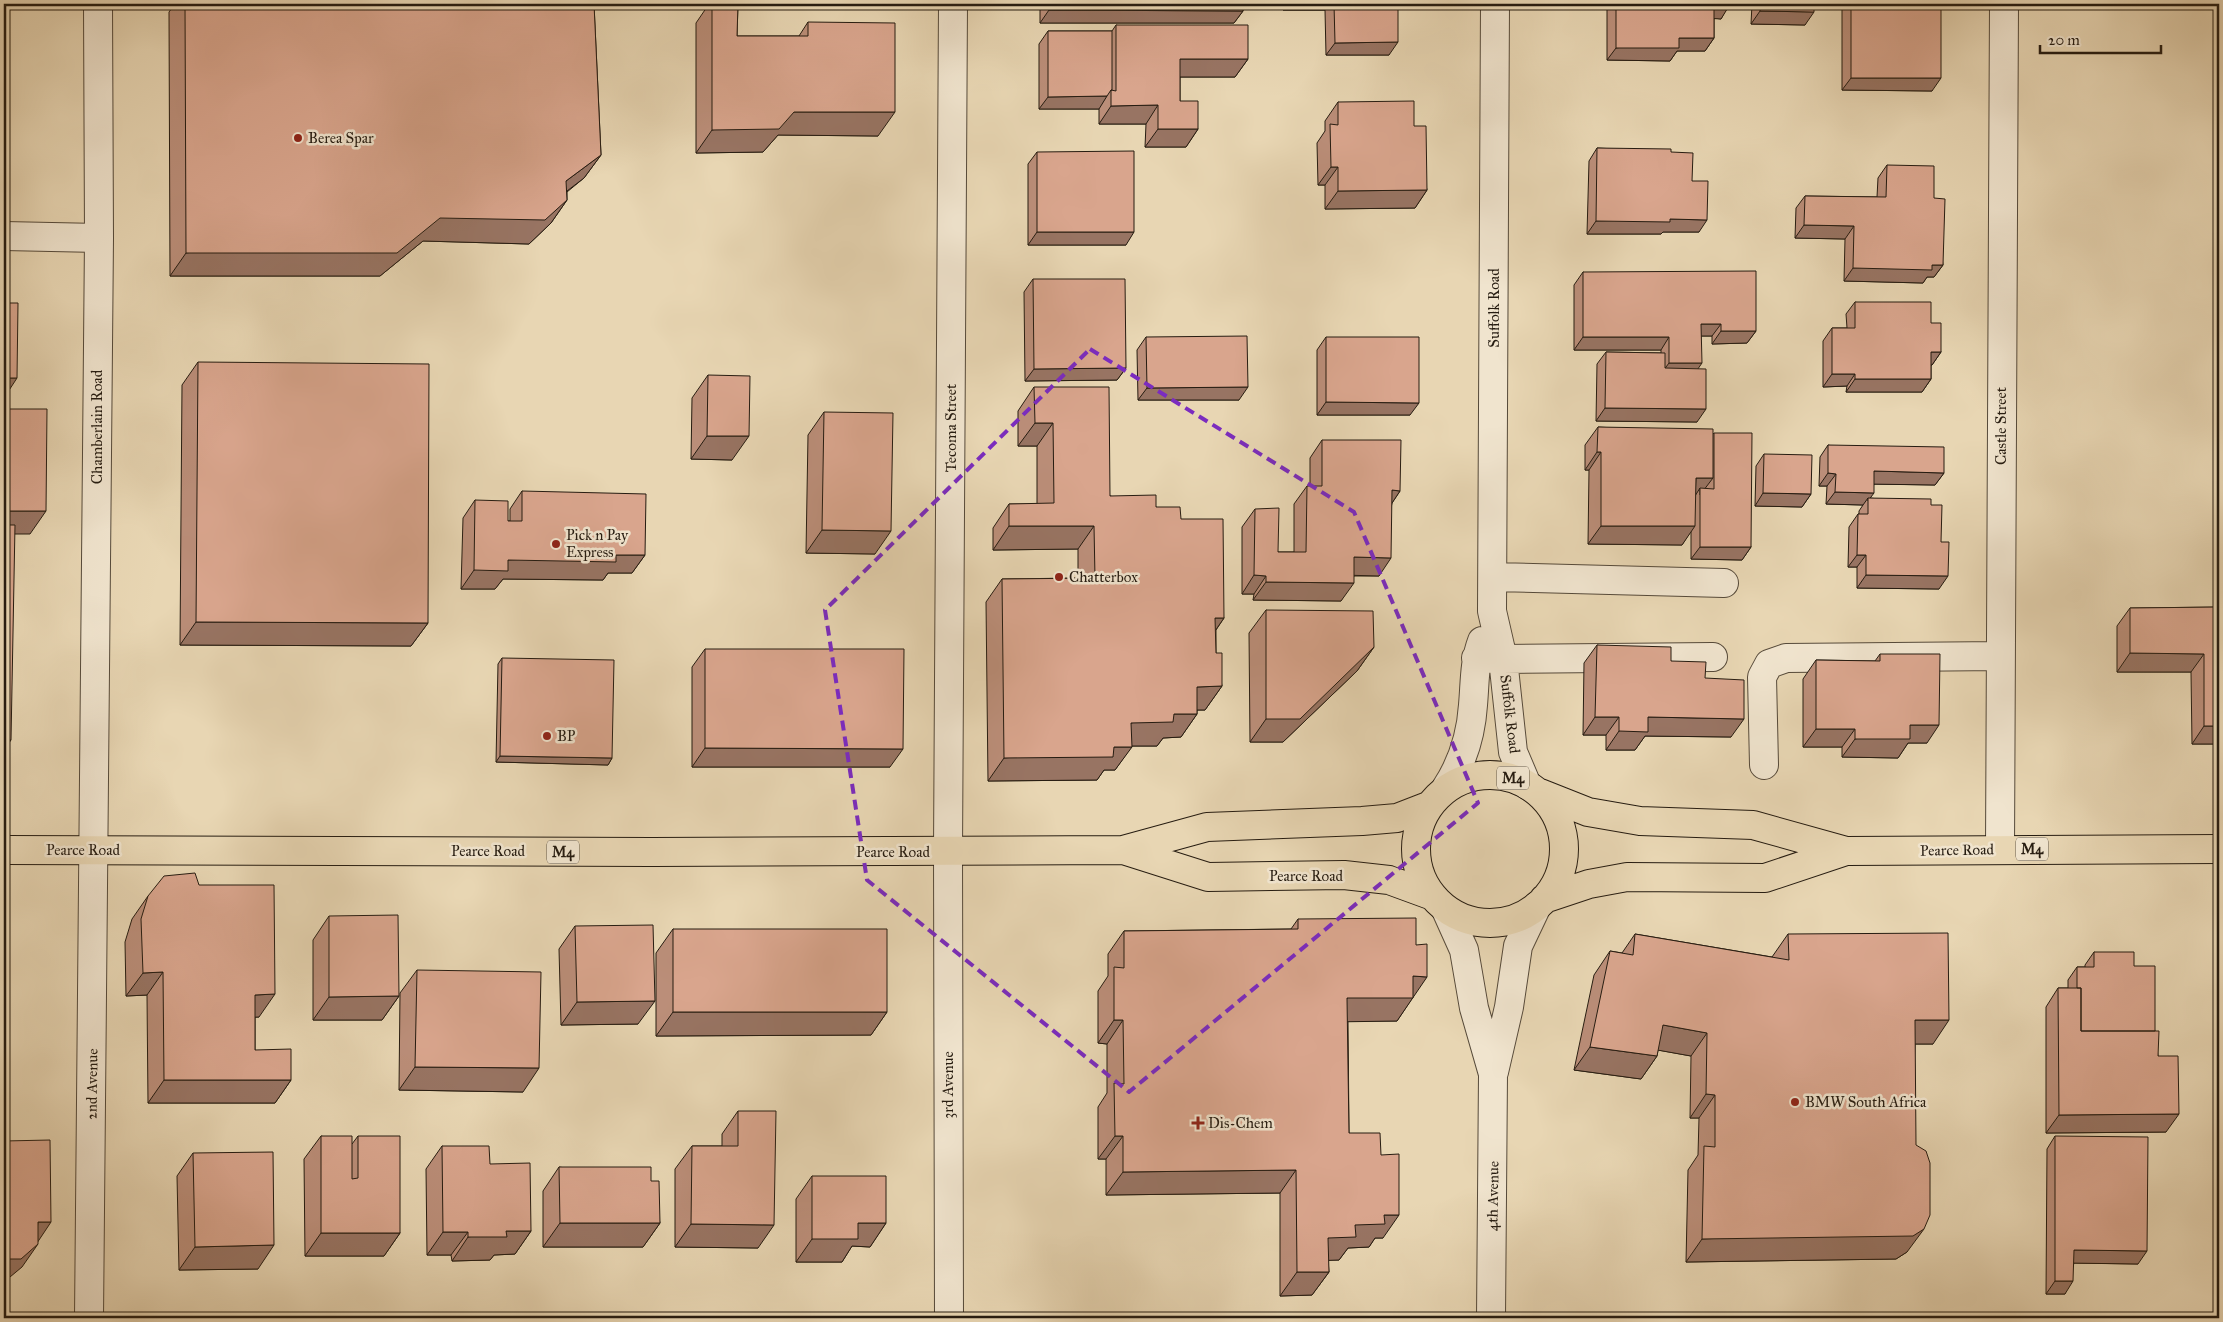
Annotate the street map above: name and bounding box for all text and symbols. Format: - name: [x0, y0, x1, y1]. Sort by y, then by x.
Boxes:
- scale bar: [2040, 22, 2162, 54]
- text: 20 m: [2048, 31, 2080, 49]
- place label: Berea Spar: [308, 129, 374, 147]
- marker: Berea Spar: [292, 132, 304, 144]
- street label: Suffolk Road: [1485, 268, 1503, 348]
- street label: Chamberlain Road: [88, 369, 106, 484]
- street label: Tecoma Street: [942, 383, 960, 472]
- street label: Castle Street: [1992, 386, 2010, 465]
- place label: Pick n Pay Express: [566, 526, 629, 561]
- marker: Pick n Pay Express: [550, 538, 562, 550]
- place label: Chatterbox: [1069, 568, 1138, 586]
- marker: Chatterbox: [1053, 571, 1065, 583]
- street label: Suffolk Road: [1496, 673, 1524, 755]
- place label: BP: [557, 727, 576, 745]
- marker: BP: [541, 730, 553, 742]
- road number: M4: [1497, 766, 1529, 790]
- road number: M4: [2016, 838, 2048, 861]
- road number: M4: [547, 840, 579, 864]
- street label: Pearce Road: [1920, 840, 1995, 860]
- street label: Pearce Road: [46, 841, 121, 859]
- street label: Pearce Road: [451, 842, 526, 860]
- street label: Pearce Road: [856, 843, 931, 861]
- street label: Pearce Road: [1269, 867, 1344, 885]
- street label: 2nd Avenue: [82, 1048, 102, 1120]
- street label: 3rd Avenue: [939, 1051, 957, 1119]
- place label: BMW South Africa: [1805, 1093, 1927, 1111]
- marker: BMW South Africa: [1789, 1096, 1801, 1108]
- place label: Dis-Chem: [1208, 1114, 1273, 1132]
- marker: Dis-Chem: [1192, 1117, 1204, 1129]
- street label: 4th Avenue: [1483, 1161, 1503, 1231]

